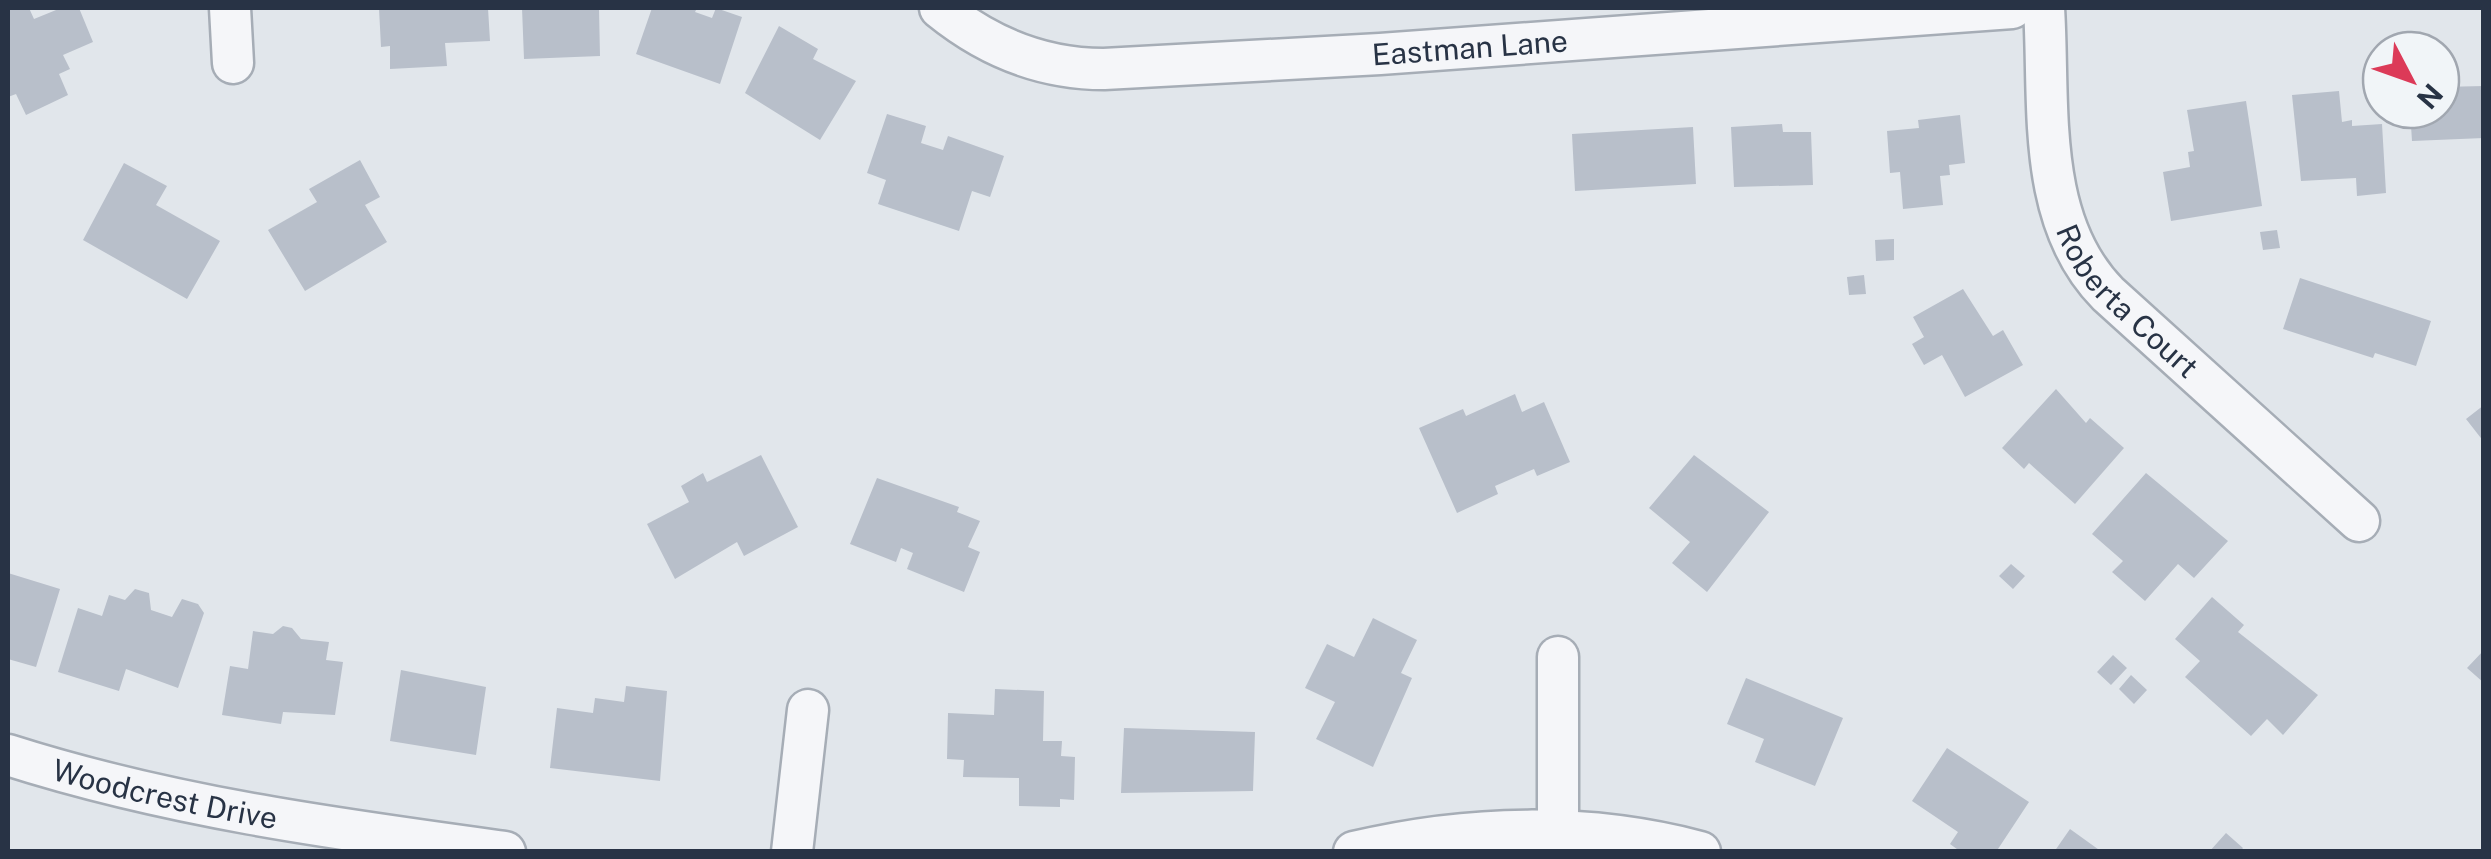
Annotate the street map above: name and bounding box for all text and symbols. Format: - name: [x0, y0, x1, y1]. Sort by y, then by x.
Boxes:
- street label: Eastman Lane: [1371, 22, 1569, 73]
- north arrow: [2361, 30, 2461, 130]
- text: N: [2411, 78, 2450, 116]
- street label: Roberta Court: [2049, 219, 2206, 385]
- street label: Woodcrest Drive: [49, 751, 280, 836]

